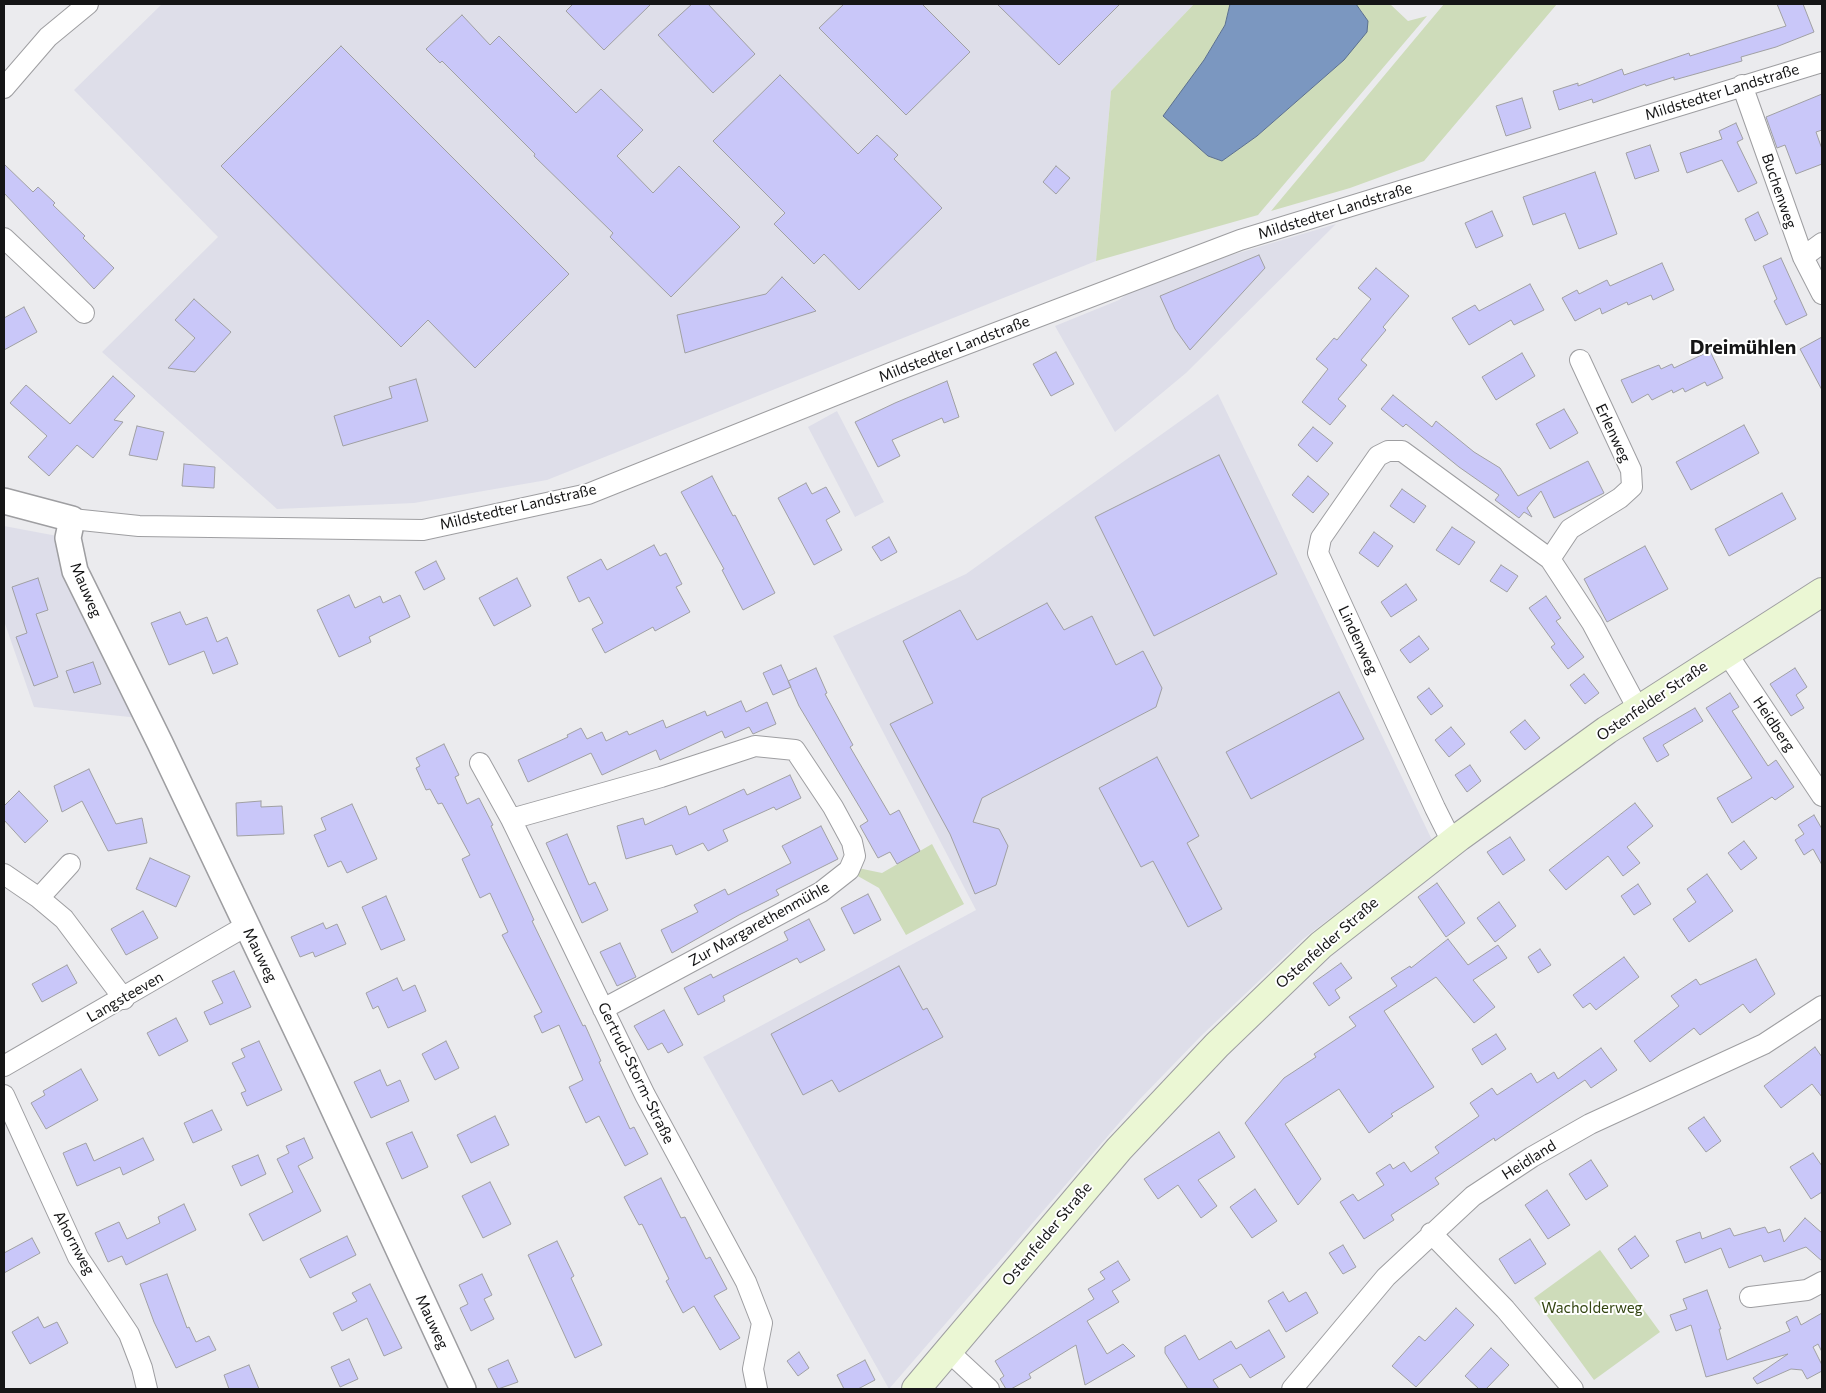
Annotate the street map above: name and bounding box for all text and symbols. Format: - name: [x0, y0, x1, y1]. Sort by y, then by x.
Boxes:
- street label: Mildstedter Landstraße: [1643, 60, 1801, 124]
- street label: Buchenweg: [1758, 151, 1800, 231]
- street label: Mildstedter Landstraße: [1256, 179, 1414, 243]
- street label: Mildstedter Landstraße: [876, 312, 1032, 386]
- district label: Dreimühlen: [1690, 335, 1796, 359]
- street label: Erlenweg: [1592, 401, 1634, 465]
- street label: Mildstedter Landstraße: [438, 480, 598, 534]
- street label: Mauweg: [66, 560, 106, 620]
- street label: Lindenweg: [1334, 603, 1382, 677]
- street label: Ostenfelder Straße: [1593, 657, 1711, 745]
- street label: Heidberg: [1749, 693, 1799, 755]
- street label: Zur Margarethenmühle: [686, 878, 832, 970]
- street label: Ostenfelder Straße: [1272, 894, 1382, 992]
- street label: Mauweg: [239, 925, 281, 985]
- street label: Langsteeven: [83, 968, 167, 1026]
- street label: Gertrud-Storm-Straße: [594, 999, 678, 1147]
- street label: Heidland: [1499, 1136, 1559, 1184]
- street label: Ostenfelder Straße: [998, 1179, 1096, 1289]
- street label: Ahornweg: [50, 1208, 98, 1278]
- street label: Mauweg: [412, 1292, 452, 1352]
- park label: Wacholderweg: [1541, 1299, 1643, 1317]

